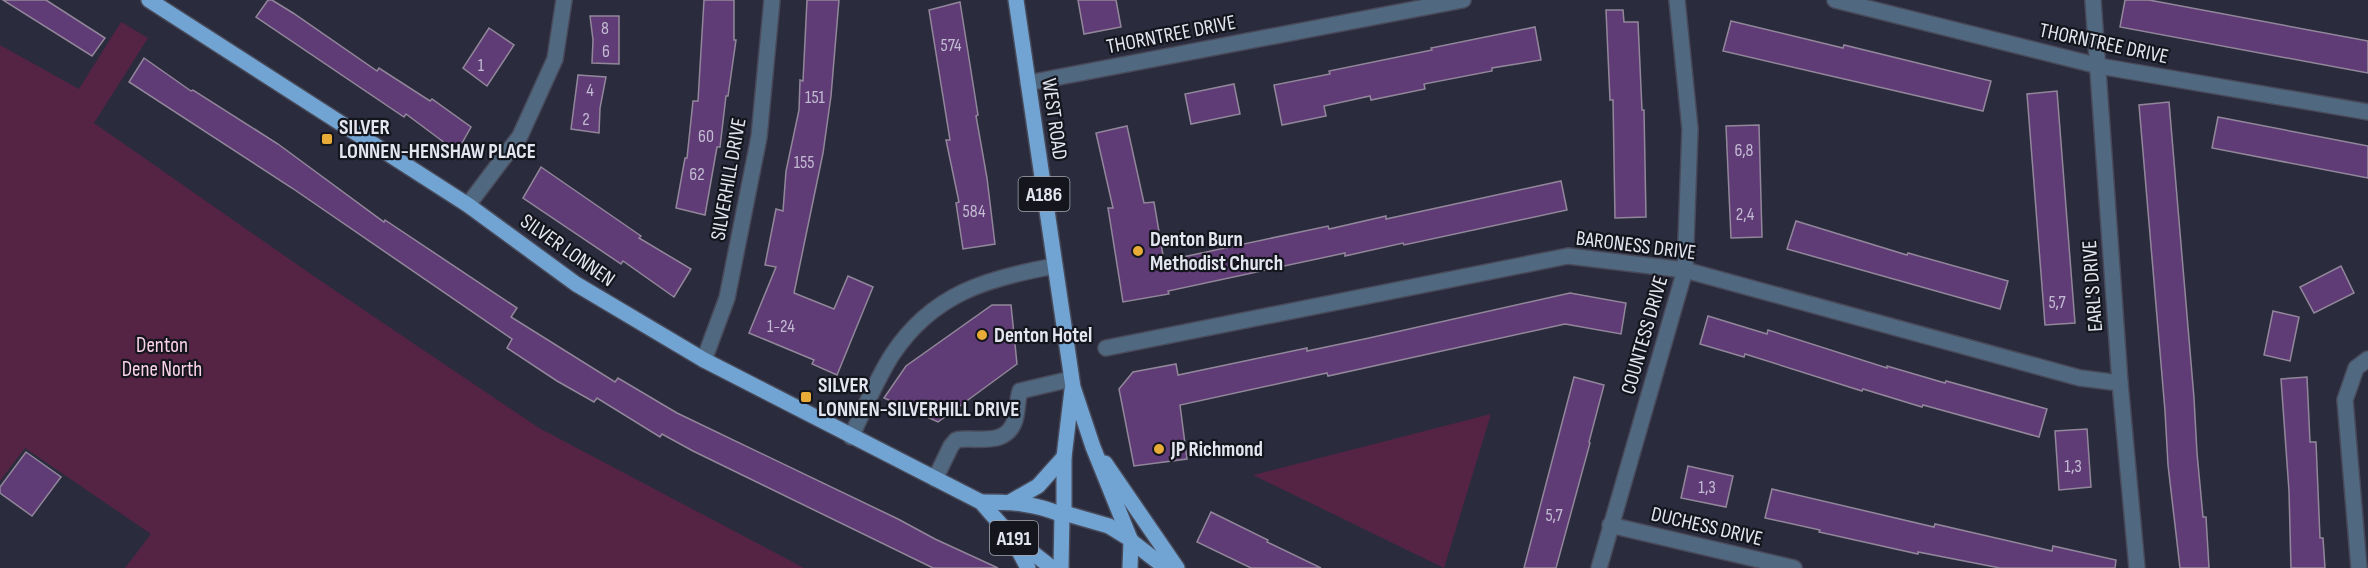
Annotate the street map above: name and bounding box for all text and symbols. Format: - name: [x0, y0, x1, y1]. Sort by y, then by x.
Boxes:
- street label: THORNTREE DRIVE: [1104, 10, 1238, 59]
- house number: 8: [601, 18, 609, 39]
- street label: THORNTREE DRIVE: [2037, 18, 2171, 69]
- house number: 574: [941, 35, 962, 56]
- house number: 6: [602, 41, 610, 62]
- house number: 1: [478, 55, 485, 76]
- street label: WEST ROAD: [1036, 77, 1073, 161]
- house number: 4: [586, 80, 594, 101]
- house number: 151: [805, 87, 826, 108]
- house number: 2: [582, 109, 590, 130]
- place label: SILVER LONNEN-HENSHAW PLACE: [339, 115, 536, 164]
- street label: SILVERHILL DRIVE: [705, 116, 752, 242]
- house number: 60: [698, 126, 714, 147]
- marker: SILVER LONNEN-HENSHAW PLACE: [320, 132, 334, 146]
- house number: 6,8: [1735, 140, 1754, 161]
- house number: 155: [794, 152, 814, 173]
- house number: 62: [689, 164, 705, 185]
- road number: A186: [1018, 177, 1070, 211]
- house number: 584: [962, 201, 986, 222]
- house number: 2,4: [1736, 204, 1755, 225]
- street label: SILVER LONNEN: [516, 209, 620, 292]
- street label: BARONESS DRIVE: [1574, 226, 1697, 265]
- place label: Denton Burn Methodist Church: [1150, 227, 1283, 276]
- street label: EARL'S DRIVE: [2077, 239, 2108, 333]
- marker: Denton Burn Methodist Church: [1131, 244, 1145, 258]
- street label: COUNTESS DRIVE: [1616, 273, 1673, 397]
- house number: 5,7: [2048, 292, 2066, 313]
- house number: 1-24: [767, 316, 795, 337]
- place label: Denton Hotel: [994, 323, 1092, 348]
- marker: Denton Hotel: [975, 328, 989, 342]
- park label: Denton Dene North: [122, 333, 202, 382]
- place label: SILVER LONNEN-SILVERHILL DRIVE: [818, 373, 1019, 422]
- marker: SILVER LONNEN-SILVERHILL DRIVE: [799, 390, 813, 404]
- place label: JP Richmond: [1170, 437, 1263, 462]
- marker: JP Richmond: [1152, 442, 1166, 456]
- house number: 1,3: [2064, 456, 2082, 477]
- house number: 1,3: [1698, 477, 1716, 498]
- street label: DUCHESS DRIVE: [1649, 502, 1765, 551]
- house number: 5,7: [1545, 505, 1563, 526]
- road number: A191: [990, 521, 1038, 555]

